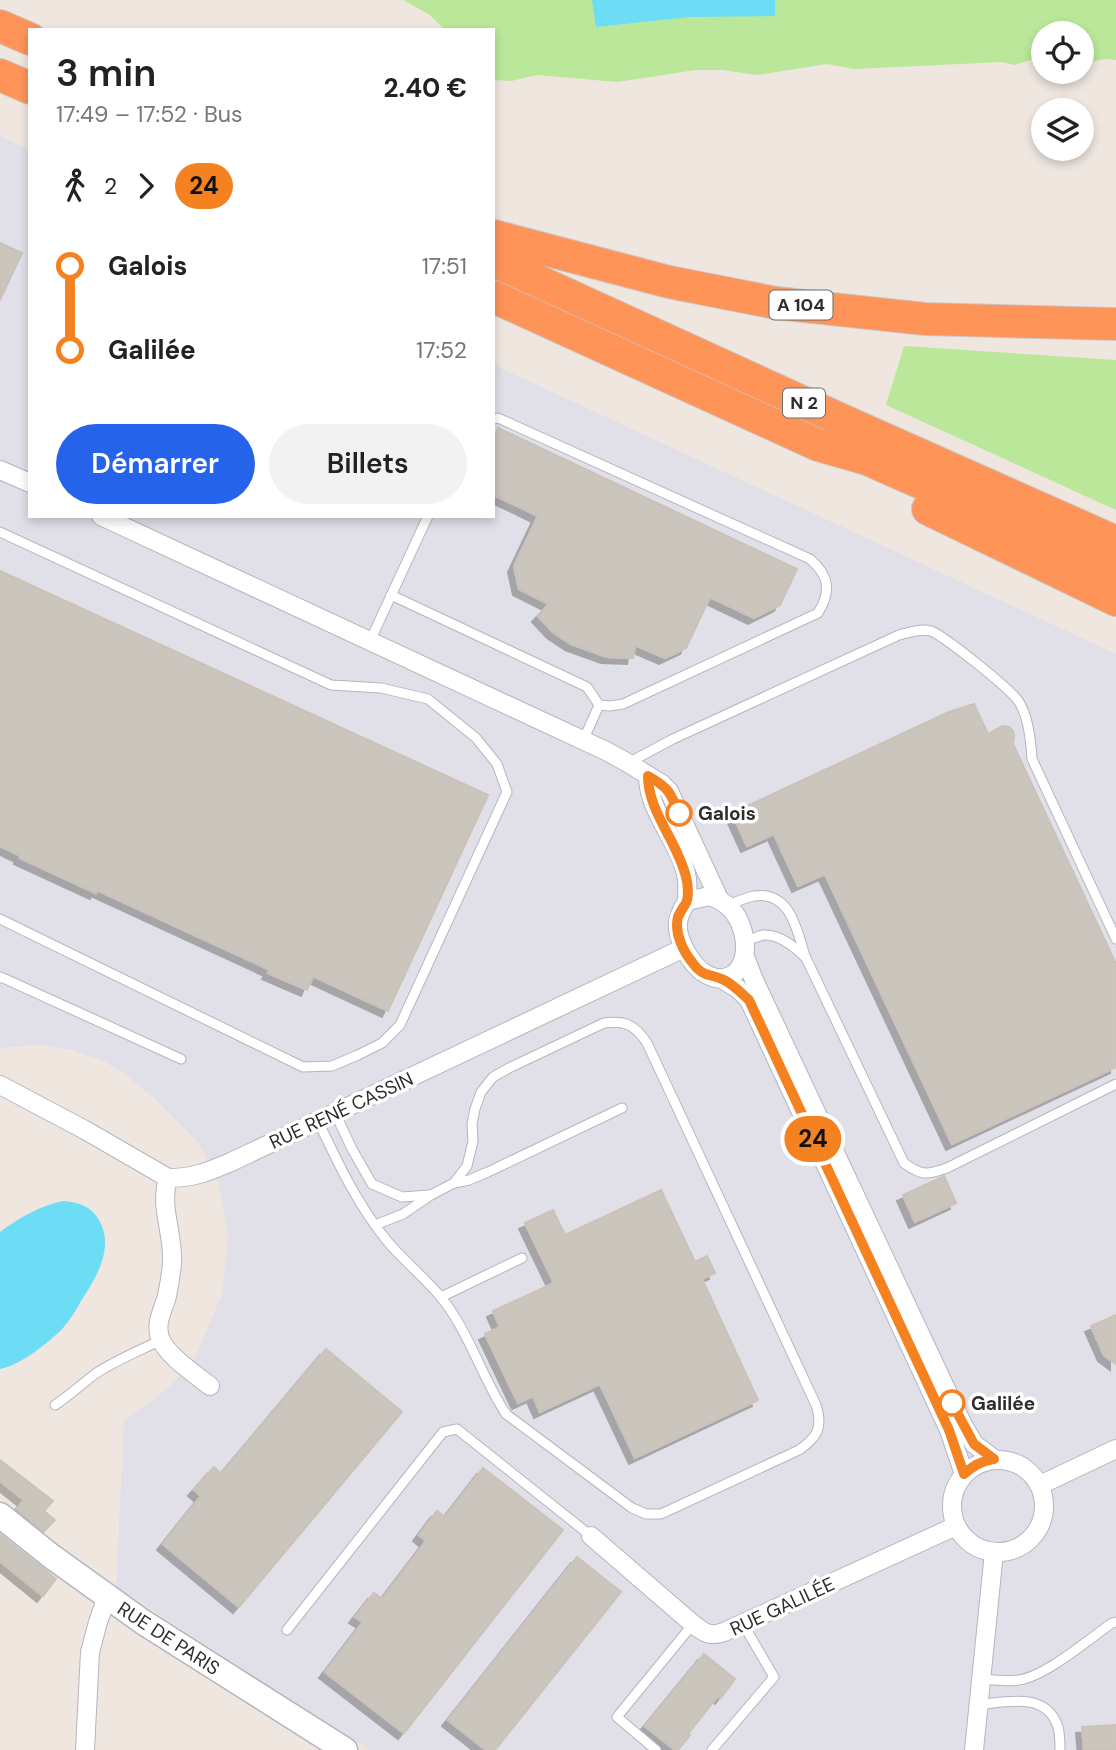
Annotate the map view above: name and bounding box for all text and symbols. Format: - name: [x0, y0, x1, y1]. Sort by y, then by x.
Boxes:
- map controls: [1031, 21, 1094, 161]
- button: locate: [1031, 21, 1094, 84]
- text: 3 min: [56, 48, 156, 98]
- text: 2.40 €: [384, 71, 467, 105]
- button: layers: [1031, 98, 1094, 161]
- text: 17:49 – 17:52 · Bus: [56, 99, 243, 129]
- icon: walk: [56, 167, 94, 205]
- icon: forward: [127, 167, 165, 205]
- text: 24: [189, 170, 219, 201]
- text: 2: [104, 171, 117, 201]
- text: Galois: [108, 249, 187, 283]
- text: 17:51: [422, 251, 467, 281]
- road number: A 104: [770, 290, 832, 320]
- text: Galilée: [108, 333, 196, 367]
- text: 17:52: [416, 335, 467, 365]
- road number: N 2: [783, 388, 825, 418]
- button: Démarrer: [56, 424, 255, 504]
- button: Billets: [269, 424, 467, 504]
- marker: Galois: [666, 800, 692, 826]
- place label: Galois: [698, 801, 756, 826]
- street label: RUE RENÉ CASSIN: [265, 1066, 417, 1155]
- line badge: 24: [782, 1116, 844, 1162]
- text: 24: [798, 1123, 828, 1154]
- marker: Galilée: [939, 1390, 965, 1416]
- place label: Galilée: [971, 1391, 1035, 1416]
- street label: RUE GALILÉE: [726, 1571, 838, 1642]
- street label: RUE DE PARIS: [113, 1596, 225, 1681]

